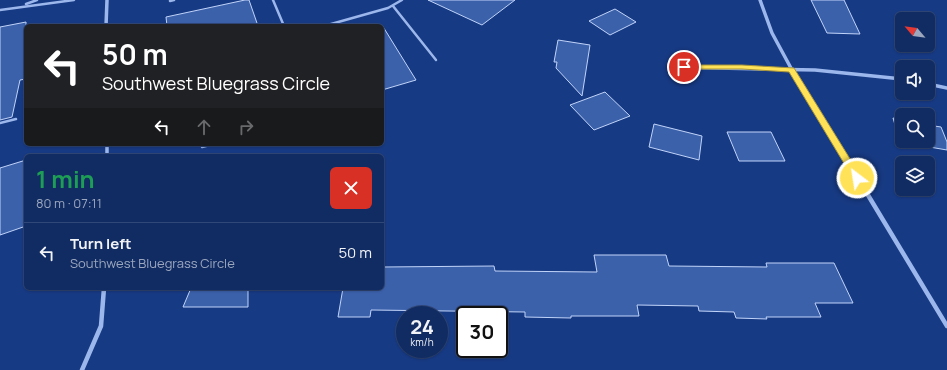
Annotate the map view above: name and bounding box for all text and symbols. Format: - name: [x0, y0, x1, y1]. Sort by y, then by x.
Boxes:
- north arrow: [895, 12, 935, 52]
- map controls: [895, 12, 935, 196]
- text: 50 m: [102, 35, 168, 73]
- icon: left: [36, 40, 88, 92]
- pin: [667, 50, 701, 84]
- icon: arrive: [673, 56, 695, 78]
- button: sound: [895, 60, 935, 100]
- text: Southwest Bluegrass Circle: [102, 71, 330, 95]
- button: search: [895, 108, 935, 148]
- icon: left: [151, 116, 173, 138]
- icon: ahead: [193, 116, 215, 138]
- icon: right: [235, 116, 257, 138]
- button: layers: [895, 156, 935, 196]
- position arrow: [836, 157, 878, 199]
- text: 1 min: [36, 162, 95, 195]
- button: close: [330, 167, 372, 209]
- text: 80 m · 07:11: [36, 194, 102, 212]
- text: Turn left: [70, 233, 132, 254]
- icon: left: [36, 242, 58, 264]
- text: 50 m: [338, 242, 372, 263]
- text: Southwest Bluegrass Circle: [70, 254, 235, 272]
- speed limit sign: 30: [456, 306, 508, 358]
- text: 24: [410, 313, 434, 340]
- text: km/h: [410, 335, 434, 349]

